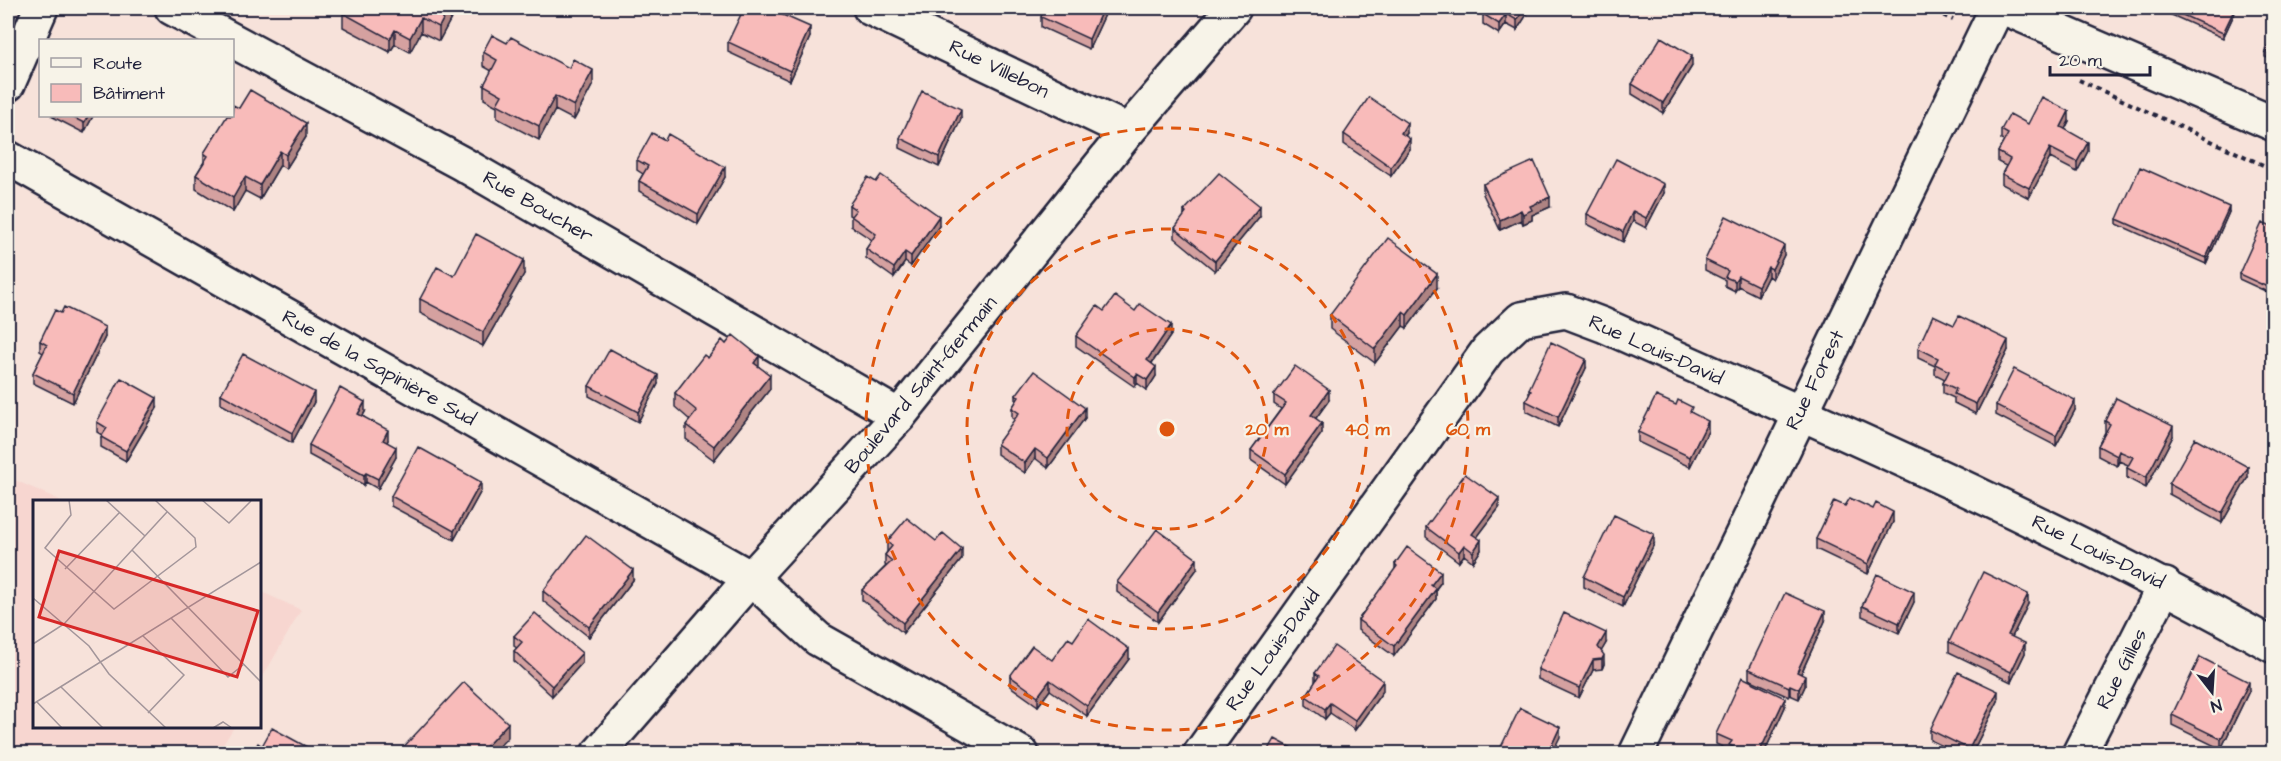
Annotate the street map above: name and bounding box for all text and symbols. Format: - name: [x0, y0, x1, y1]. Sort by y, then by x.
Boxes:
- street label: Rue Villebon: [944, 33, 1054, 105]
- legend: [39, 39, 234, 117]
- scale bar: [2050, 39, 2150, 77]
- text: 20 m: [2059, 48, 2102, 73]
- text: Route: [93, 51, 142, 76]
- text: Bâtiment: [93, 81, 166, 106]
- street label: Rue Boucher: [478, 164, 598, 250]
- street label: Boulevard Saint-Germain: [838, 290, 1004, 480]
- street label: Rue de la Sapinière Sud: [277, 303, 481, 433]
- street label: Rue Louis-David: [1584, 308, 1728, 392]
- street label: Rue Forest: [1779, 325, 1851, 435]
- text: 20 m: [1245, 417, 1289, 442]
- text: 40 m: [1345, 417, 1390, 442]
- text: 60 m: [1446, 417, 1491, 442]
- centre of rings: [1157, 419, 1177, 439]
- inset map: [33, 500, 261, 728]
- street label: Rue Louis-David: [2027, 508, 2169, 596]
- street label: Rue Louis-David: [1219, 583, 1327, 717]
- street label: Rue Gilles: [2090, 624, 2154, 714]
- north arrow: [2182, 662, 2242, 722]
- text: N: [2208, 693, 2224, 717]

